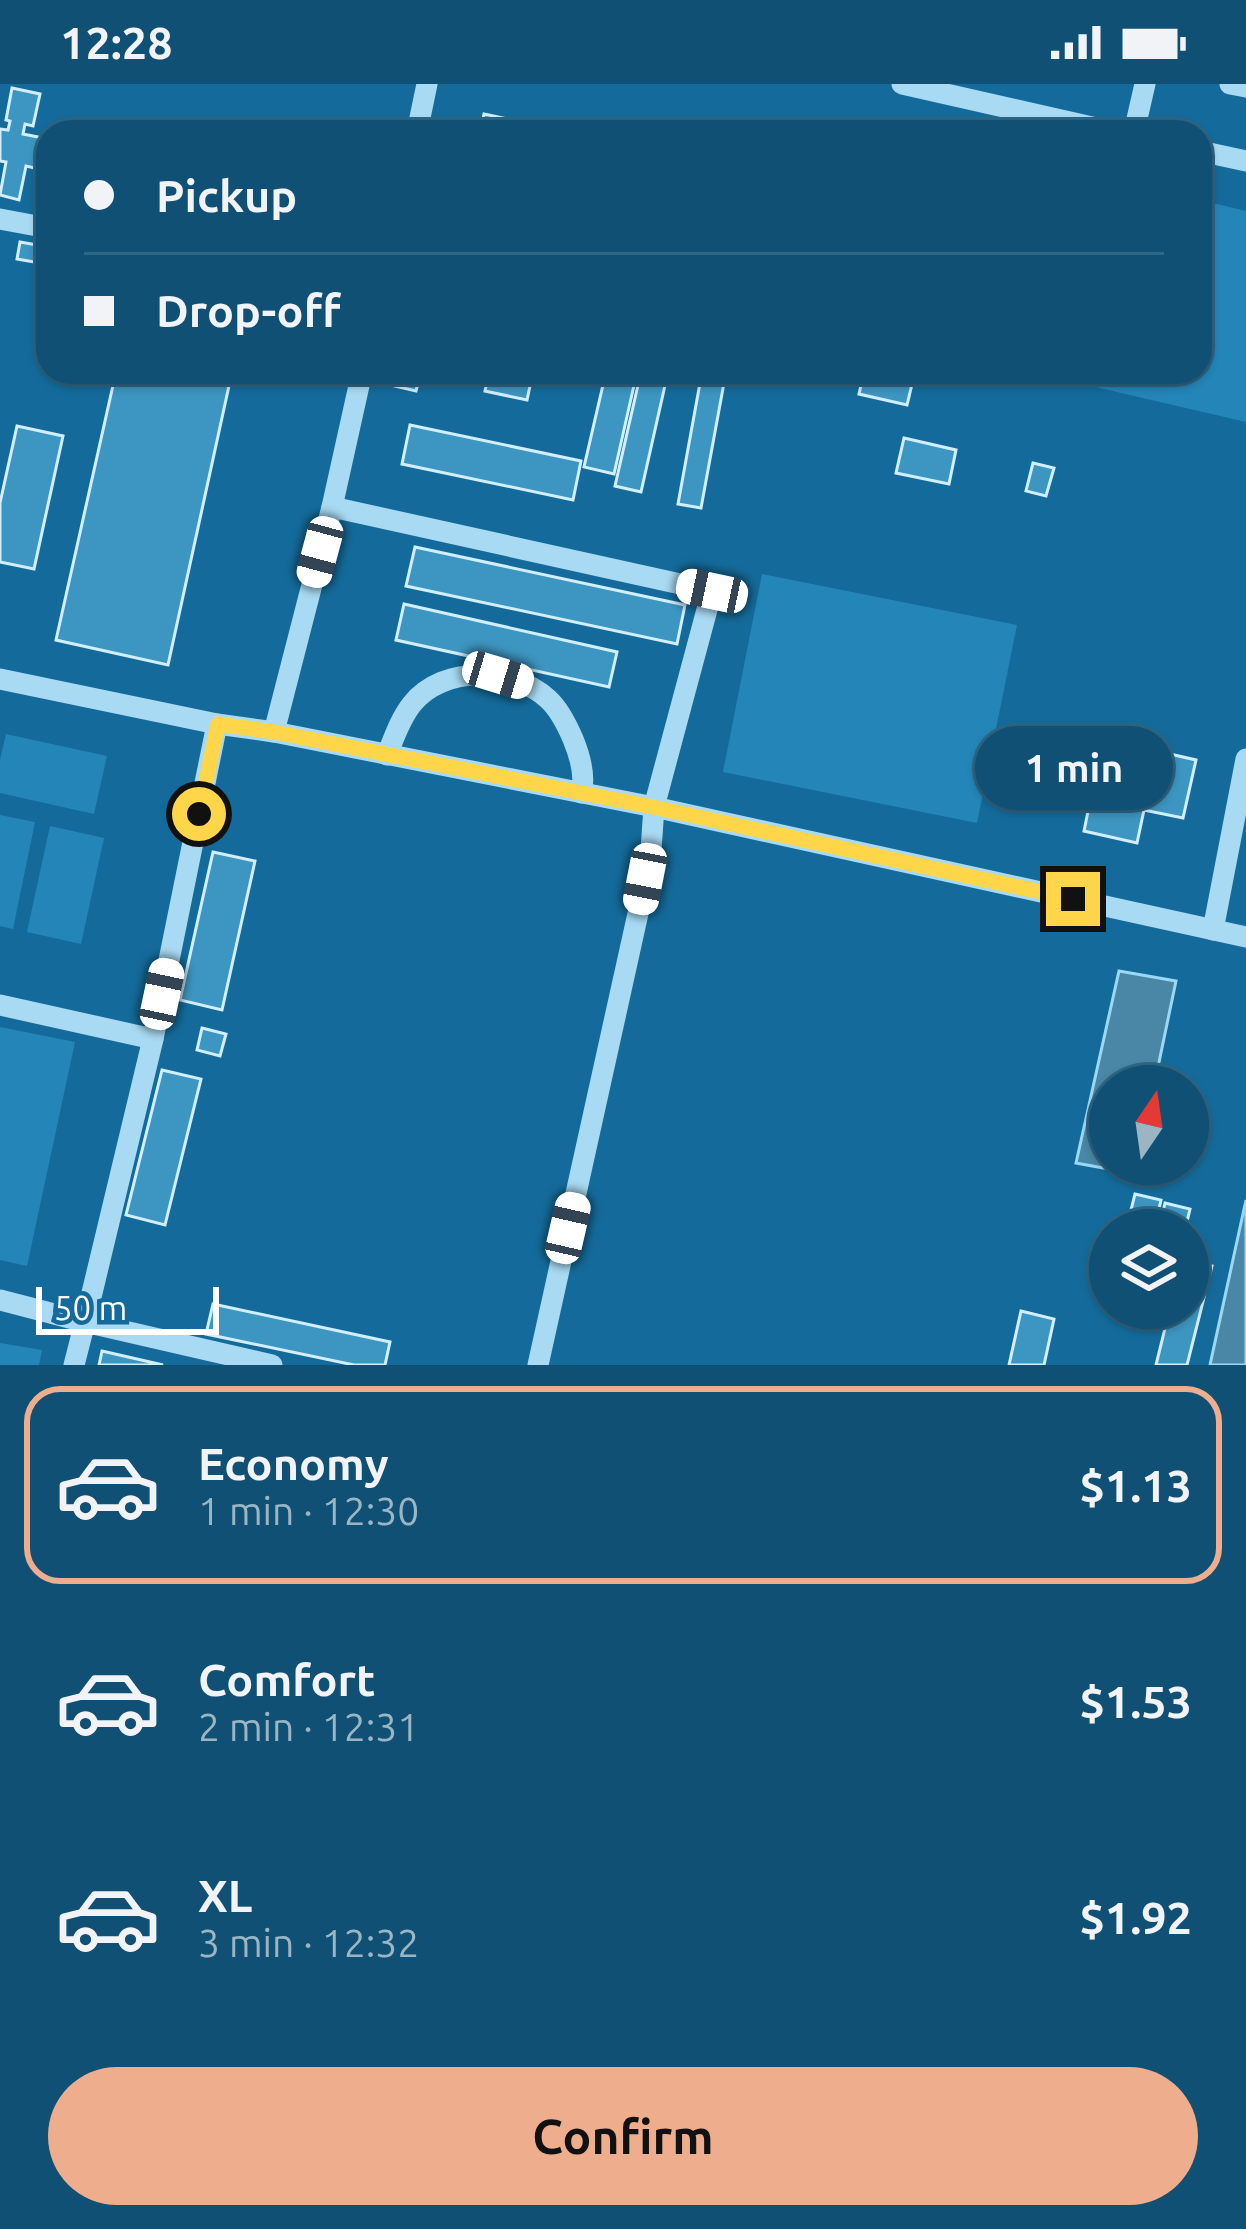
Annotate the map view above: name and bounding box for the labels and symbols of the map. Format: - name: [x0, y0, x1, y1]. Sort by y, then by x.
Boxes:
- car: [293, 513, 347, 591]
- car: [673, 566, 751, 616]
- car: [458, 647, 538, 703]
- callout: 1 min: [974, 725, 1172, 809]
- route start: [172, 787, 226, 841]
- car: [620, 840, 670, 918]
- route end: [1046, 872, 1100, 926]
- car: [137, 955, 187, 1033]
- north arrow: [1089, 1065, 1209, 1185]
- car: [542, 1189, 594, 1267]
- scale bar: [36, 1281, 219, 1334]

